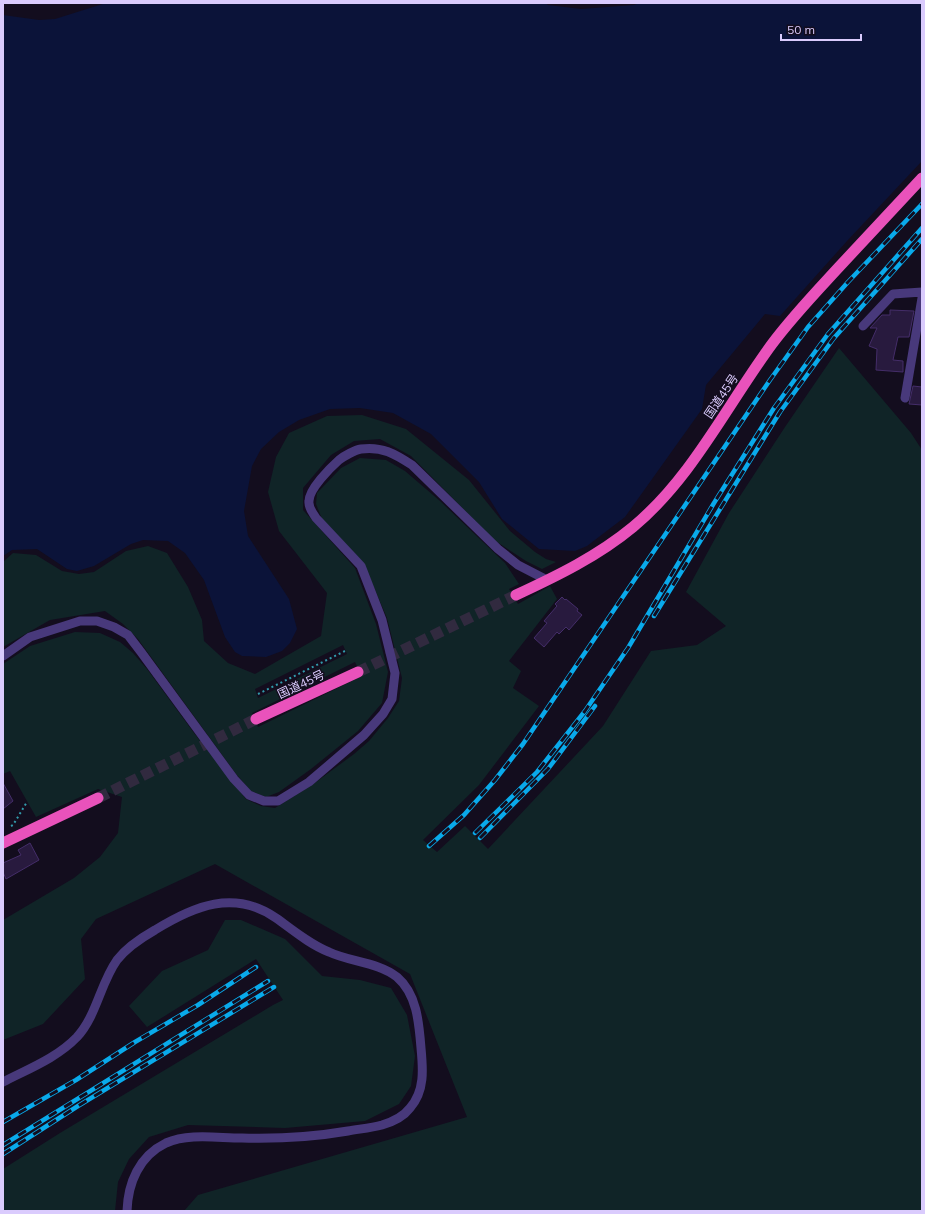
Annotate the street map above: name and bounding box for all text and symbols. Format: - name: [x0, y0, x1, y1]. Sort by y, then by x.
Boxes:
- scale bar: [781, 16, 861, 42]
- text: 50 m: [787, 22, 815, 37]
- street label: 国道45号: [701, 371, 741, 421]
- street label: 国道45号: [275, 667, 327, 701]

